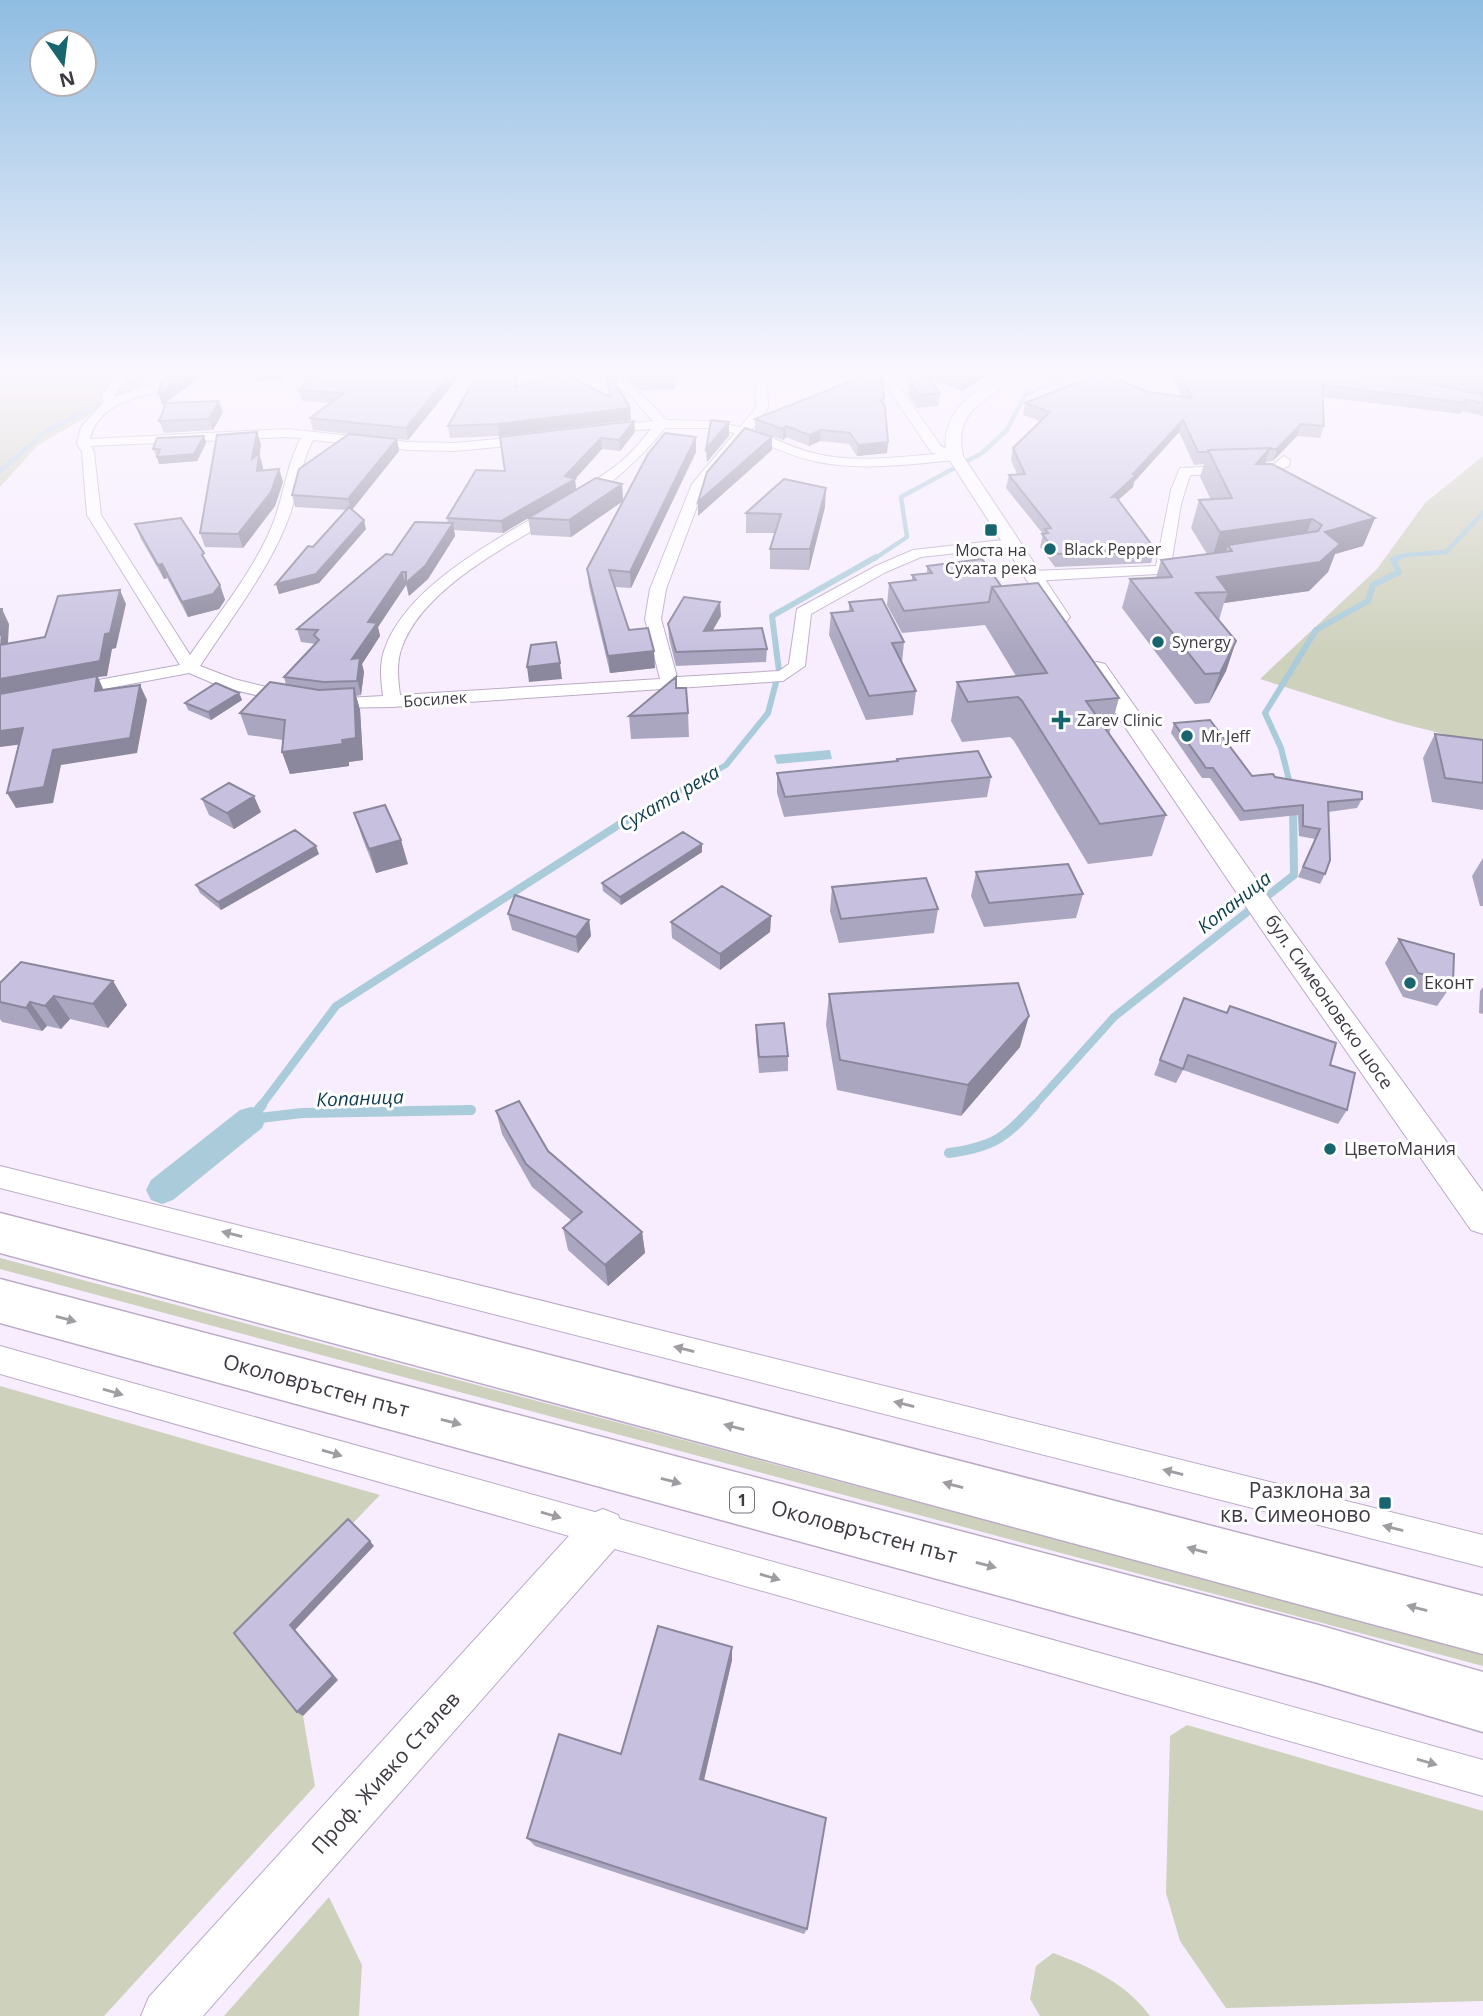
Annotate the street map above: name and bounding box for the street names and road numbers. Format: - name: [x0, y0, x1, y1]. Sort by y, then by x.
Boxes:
- street label: Босилек: [402, 686, 468, 712]
- street label: бул. Симеоновско шосе: [1260, 909, 1399, 1093]
- street label: Околовръстен път: [220, 1347, 413, 1423]
- road number: 1: [730, 1488, 754, 1512]
- street label: Околовръстен път: [768, 1493, 961, 1569]
- street label: Проф. Живко Сталев: [305, 1685, 466, 1860]

